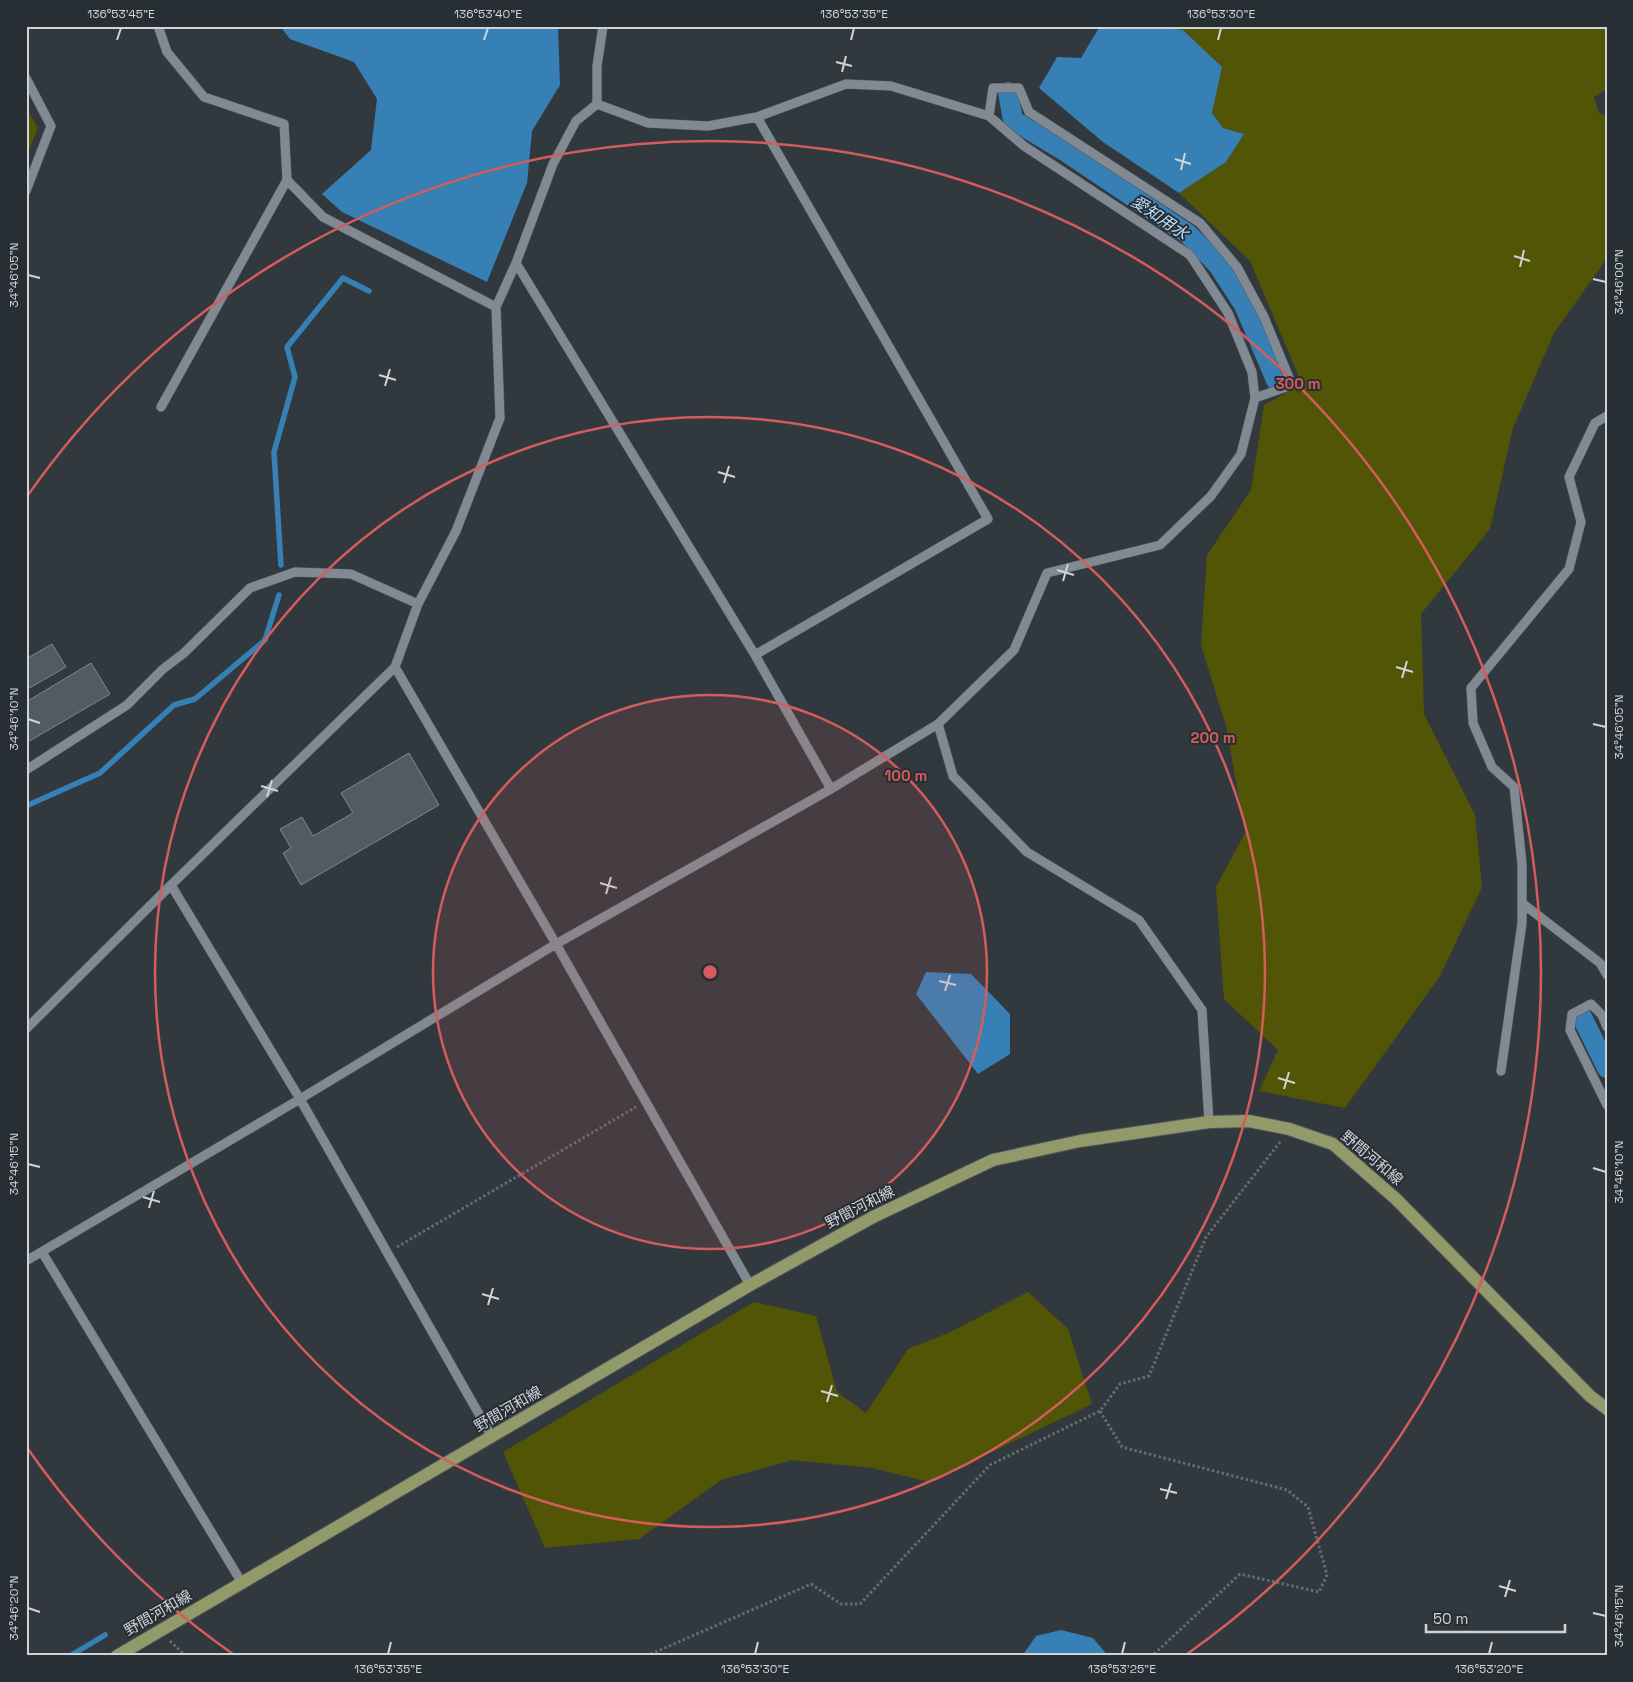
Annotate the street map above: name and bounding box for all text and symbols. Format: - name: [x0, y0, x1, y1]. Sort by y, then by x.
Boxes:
- text: 136°53'45"E: [87, 6, 155, 22]
- text: 136°53'40"E: [454, 6, 522, 22]
- text: 136°53'35"E: [820, 6, 888, 22]
- text: 136°53'30"E: [1187, 6, 1255, 22]
- water label: 愛知用水: [1127, 191, 1194, 245]
- text: 34°46'05"N: [6, 242, 22, 308]
- text: 34°46'00"N: [1611, 249, 1627, 315]
- text: 300 m: [1275, 374, 1321, 393]
- text: 34°46'10"N: [6, 688, 22, 750]
- text: 34°46'05"N: [1611, 694, 1627, 760]
- text: 200 m: [1191, 728, 1235, 747]
- text: 100 m: [885, 766, 927, 785]
- centre of rings: [701, 963, 719, 981]
- street label: 野間河和線: [1337, 1126, 1407, 1189]
- text: 34°46'15"N: [6, 1133, 22, 1195]
- text: 34°46'10"N: [1611, 1141, 1627, 1203]
- street label: 野間河和線: [822, 1181, 898, 1232]
- street label: 野間河和線: [471, 1382, 545, 1436]
- text: 34°46'20"N: [6, 1575, 22, 1641]
- text: 34°46'15"N: [1611, 1585, 1627, 1647]
- street label: 野間河和線: [121, 1586, 195, 1640]
- scale bar: [1426, 1602, 1564, 1634]
- text: 50 m: [1433, 1609, 1468, 1628]
- text: 136°53'35"E: [354, 1661, 422, 1677]
- text: 136°53'30"E: [721, 1661, 789, 1677]
- text: 136°53'25"E: [1088, 1661, 1156, 1677]
- text: 136°53'20"E: [1455, 1661, 1523, 1677]

